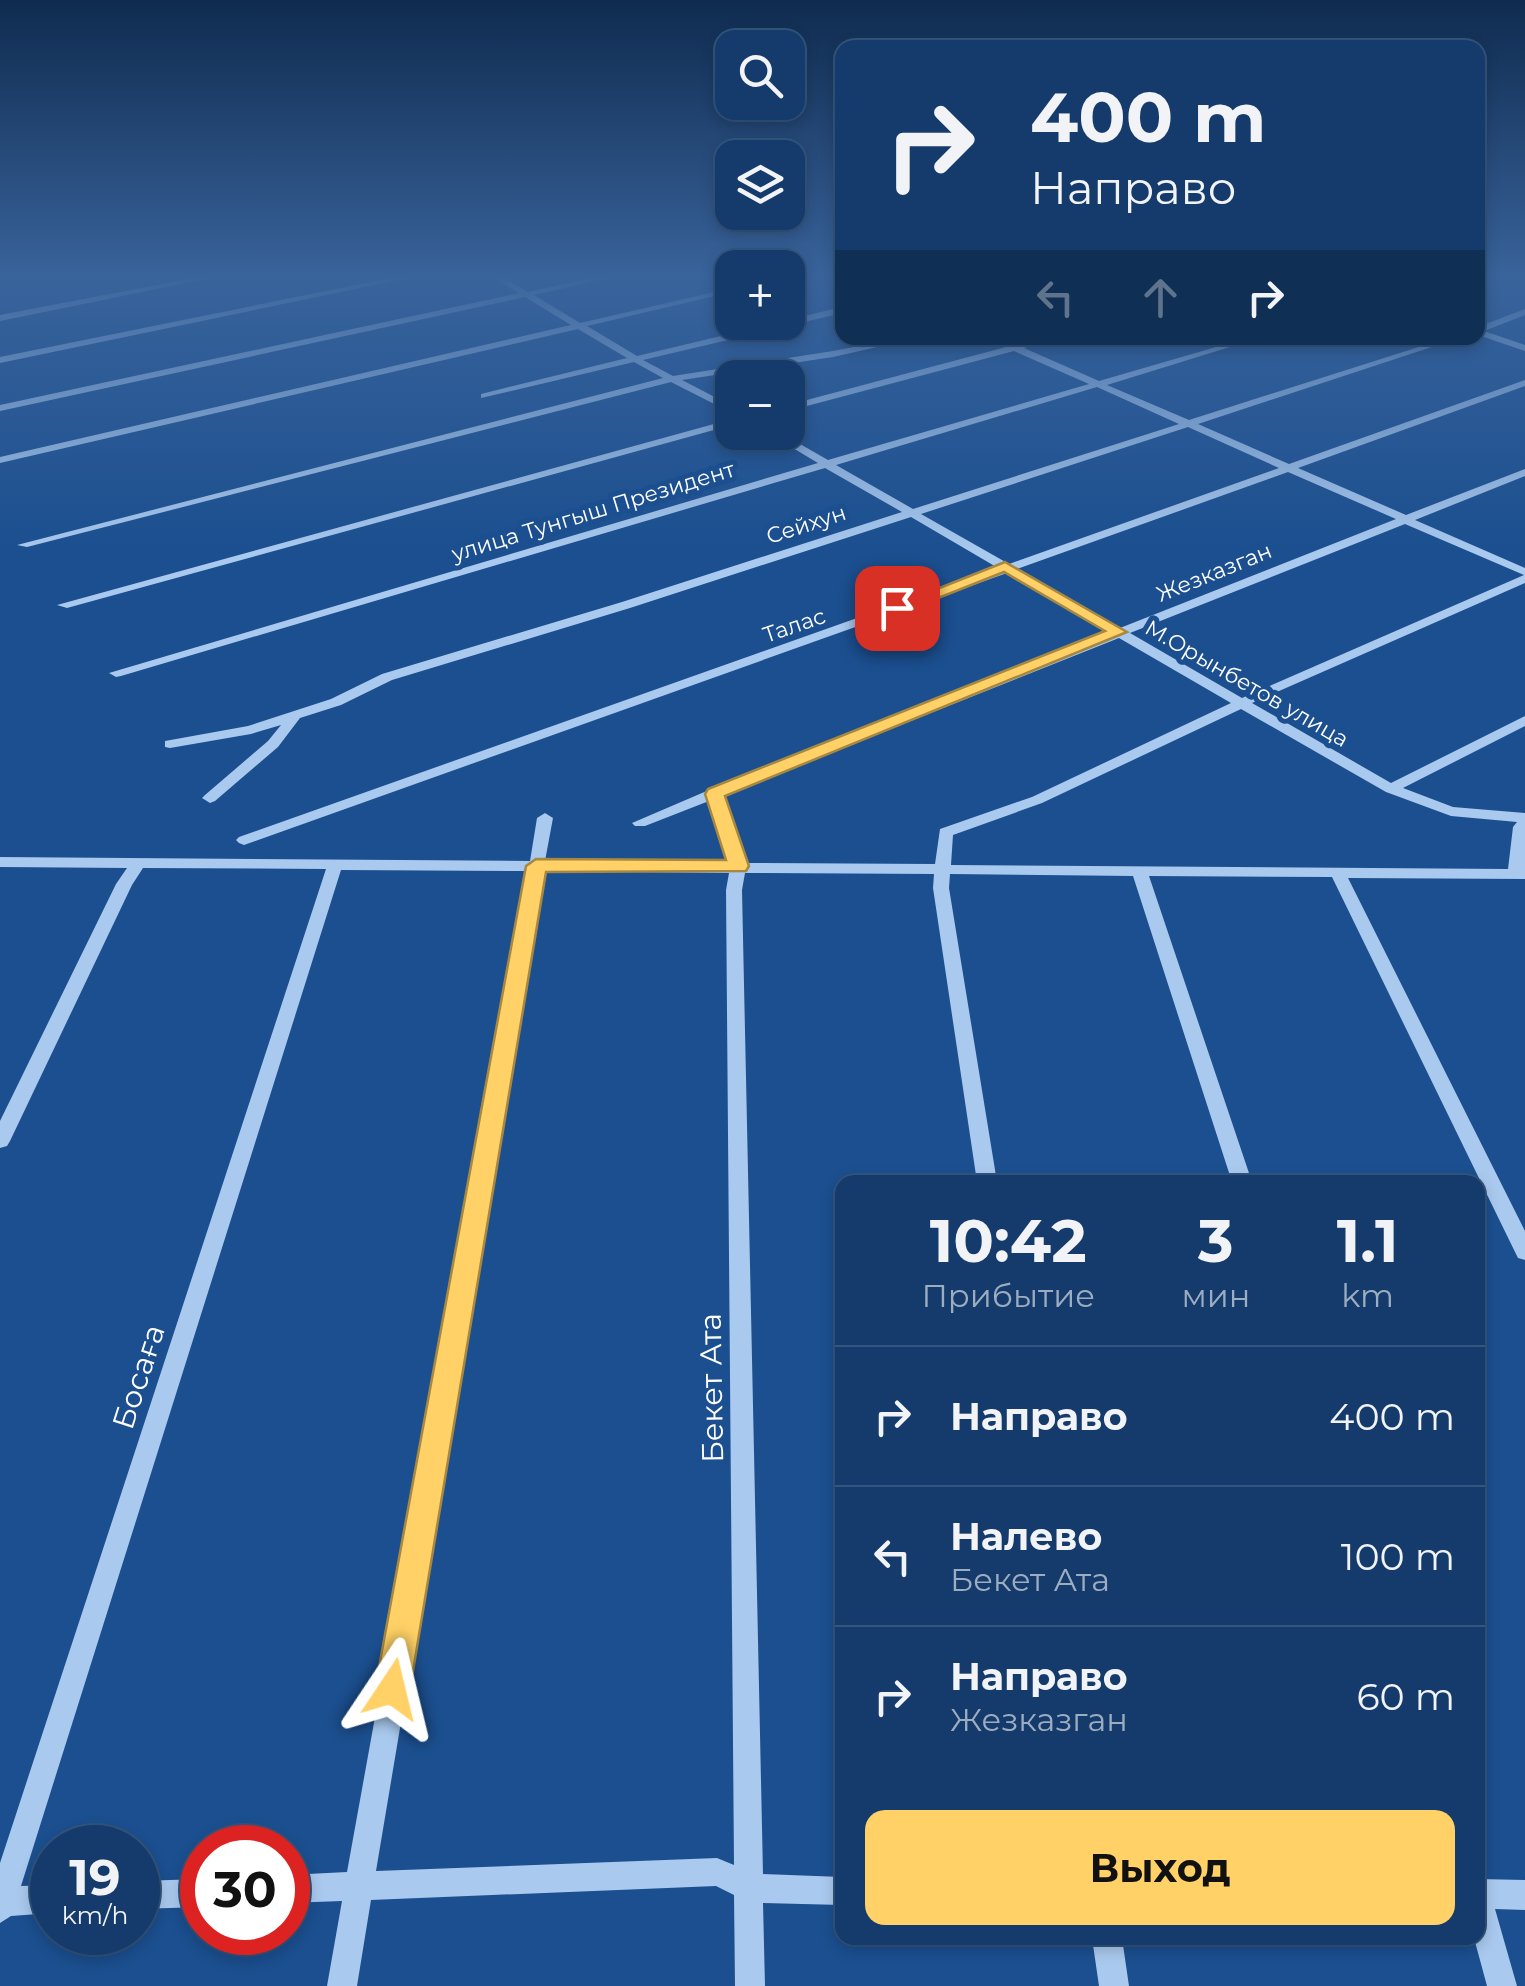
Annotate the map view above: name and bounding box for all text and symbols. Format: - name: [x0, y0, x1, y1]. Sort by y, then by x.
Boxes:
- map controls: [715, 30, 805, 450]
- button: search: [715, 30, 805, 120]
- text: 400 m: [1030, 74, 1267, 160]
- icon: right: [865, 80, 995, 210]
- button: layers: [715, 140, 805, 230]
- text: Направо: [1030, 160, 1236, 215]
- button: +: [715, 250, 805, 340]
- icon: left: [1028, 270, 1083, 325]
- icon: ahead: [1133, 270, 1188, 325]
- icon: right: [1238, 270, 1293, 325]
- button: −: [715, 360, 805, 450]
- street label: улица Тунгыш Президент: [447, 455, 739, 568]
- street label: Сейхун: [763, 499, 849, 550]
- street label: Жезказган: [1152, 537, 1276, 608]
- pin: [855, 566, 940, 651]
- icon: arrive: [870, 581, 925, 636]
- street label: Талас: [759, 602, 829, 649]
- street label: М.Орынбетов улица: [1140, 614, 1353, 753]
- text: 10:42: [930, 1204, 1087, 1277]
- text: 3: [1198, 1204, 1234, 1277]
- text: 1.1: [1337, 1204, 1399, 1277]
- text: Прибытие: [921, 1276, 1095, 1315]
- text: мин: [1181, 1276, 1250, 1315]
- text: km: [1341, 1276, 1394, 1315]
- street label: Бекет Ата: [692, 1313, 731, 1463]
- street label: Босаға: [104, 1320, 173, 1434]
- icon: right: [865, 1389, 920, 1444]
- text: Направо: [950, 1393, 1128, 1440]
- text: 400 m: [1329, 1393, 1455, 1440]
- text: Налево: [950, 1513, 1102, 1560]
- icon: left: [865, 1529, 920, 1584]
- text: 100 m: [1341, 1533, 1455, 1580]
- text: Бекет Ата: [950, 1560, 1110, 1599]
- position arrow: [340, 1637, 444, 1741]
- text: Направо: [950, 1653, 1128, 1700]
- icon: right: [865, 1669, 920, 1724]
- text: 60 m: [1356, 1673, 1455, 1720]
- text: Жезказган: [950, 1700, 1128, 1739]
- button: Выход: [865, 1810, 1455, 1925]
- speed limit sign: 30: [180, 1825, 310, 1955]
- text: 19: [69, 1847, 121, 1908]
- text: km/h: [62, 1900, 128, 1930]

